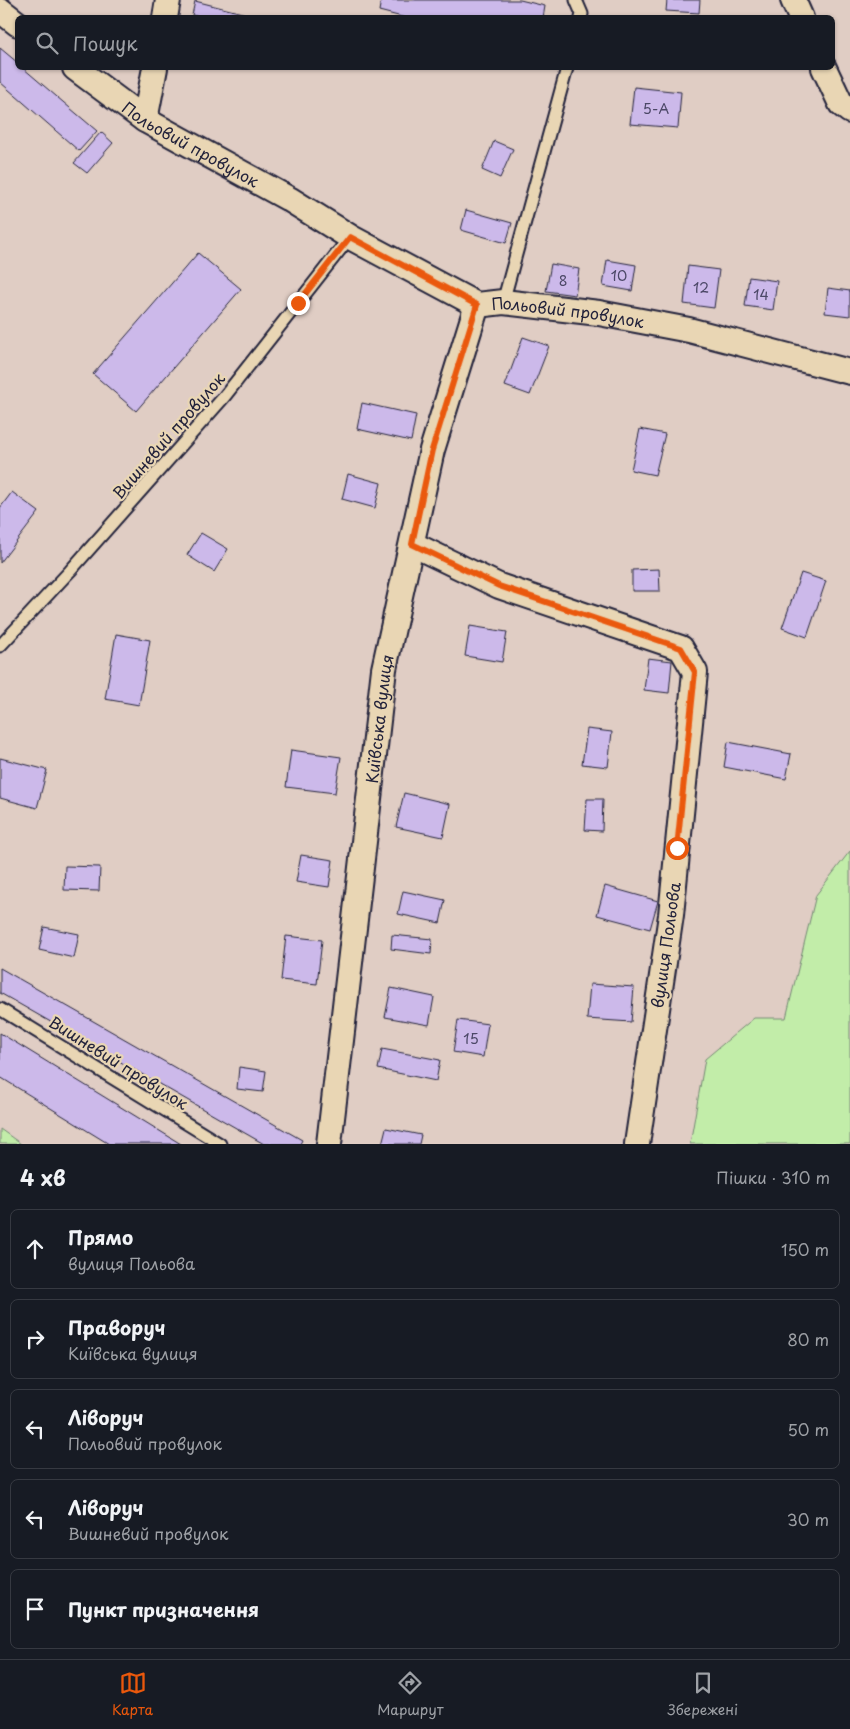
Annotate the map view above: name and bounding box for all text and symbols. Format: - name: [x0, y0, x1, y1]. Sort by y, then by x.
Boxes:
- search box: [15, 15, 835, 70]
- icon: search: [33, 29, 61, 57]
- text: Пошук: [73, 29, 138, 57]
- street label: Польовий провулок: [118, 95, 264, 193]
- house number: 5-А: [643, 98, 669, 119]
- house number: 10: [611, 265, 627, 286]
- house number: 8: [559, 270, 567, 291]
- house number: 12: [693, 277, 709, 298]
- house number: 14: [753, 284, 769, 305]
- street label: Польовий провулок: [490, 290, 647, 333]
- route end: [287, 292, 310, 315]
- street label: Вишневий провулок: [106, 366, 230, 503]
- street label: Київська вулиця: [359, 652, 399, 785]
- route start: [666, 837, 689, 860]
- street label: вулиця Польова: [644, 880, 686, 1010]
- street label: Вишневий провулок: [45, 1009, 194, 1115]
- house number: 15: [463, 1028, 479, 1049]
- text: 4 хв: [20, 1161, 66, 1193]
- text: Пішки · 310 m: [716, 1165, 830, 1189]
- text: Прямо: [68, 1223, 133, 1251]
- icon: ahead: [21, 1235, 49, 1263]
- text: 150 m: [781, 1237, 829, 1261]
- text: вулиця Польова: [68, 1251, 195, 1275]
- text: Праворуч: [68, 1313, 165, 1341]
- icon: right: [21, 1325, 49, 1353]
- text: 80 m: [787, 1327, 829, 1351]
- text: Київська вулиця: [68, 1341, 198, 1365]
- text: Ліворуч: [68, 1403, 144, 1431]
- icon: left: [21, 1415, 49, 1443]
- text: 50 m: [788, 1417, 829, 1441]
- text: Польовий провулок: [68, 1431, 222, 1455]
- text: Ліворуч: [68, 1493, 144, 1521]
- icon: left: [21, 1505, 49, 1533]
- text: 30 m: [787, 1507, 829, 1531]
- text: Вишневий провулок: [68, 1521, 229, 1545]
- icon: arrive: [21, 1595, 49, 1623]
- text: Пункт призначення: [68, 1595, 259, 1623]
- tab: Карта: [112, 1669, 153, 1720]
- tab: Маршрут: [377, 1669, 443, 1720]
- tab: Збережені: [668, 1669, 738, 1720]

